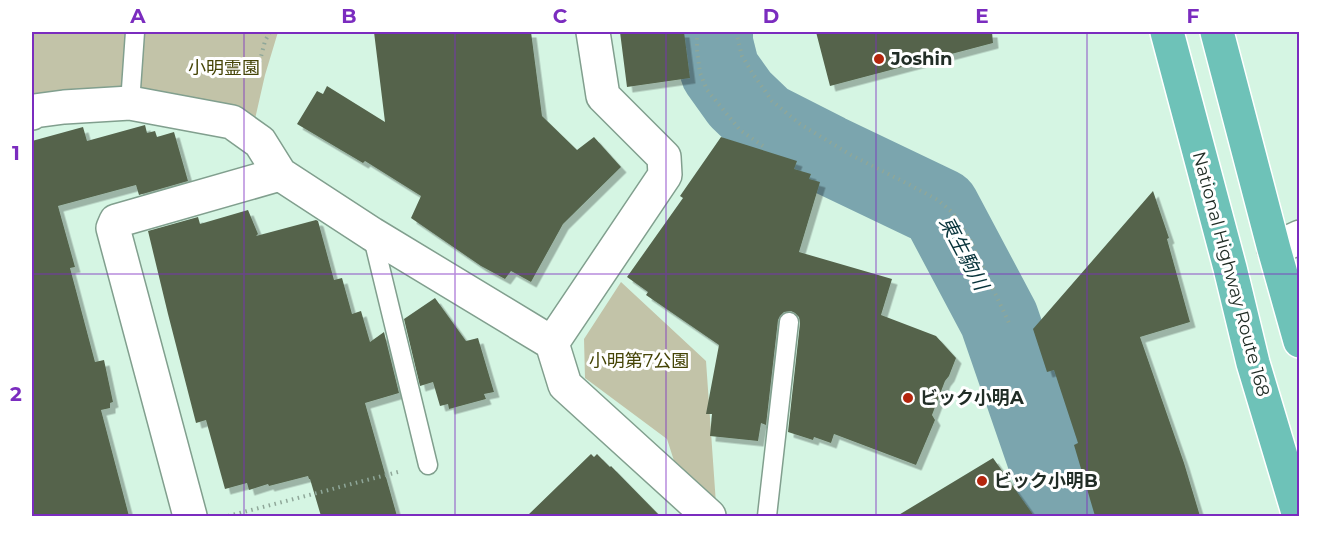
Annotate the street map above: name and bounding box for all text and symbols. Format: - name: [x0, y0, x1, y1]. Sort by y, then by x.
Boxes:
- text: A: [129, 4, 146, 28]
- text: B: [341, 4, 357, 28]
- text: C: [553, 4, 568, 28]
- text: D: [763, 4, 779, 28]
- text: E: [975, 4, 989, 28]
- text: F: [1187, 4, 1200, 28]
- place label: Joshin: [890, 48, 952, 70]
- marker: Joshin: [872, 52, 886, 66]
- park label: 小明霊園: [188, 57, 260, 79]
- text: 1: [12, 141, 20, 165]
- street label: National Highway Route 168: [1188, 149, 1274, 399]
- water label: 東生駒川: [935, 212, 994, 296]
- park label: 小明第7公園: [589, 350, 689, 372]
- text: 2: [10, 382, 22, 406]
- place label: ビック小明A: [920, 387, 1024, 409]
- marker: ビック小明A: [901, 391, 915, 405]
- place label: ビック小明B: [994, 470, 1098, 492]
- marker: ビック小明B: [975, 474, 989, 488]

